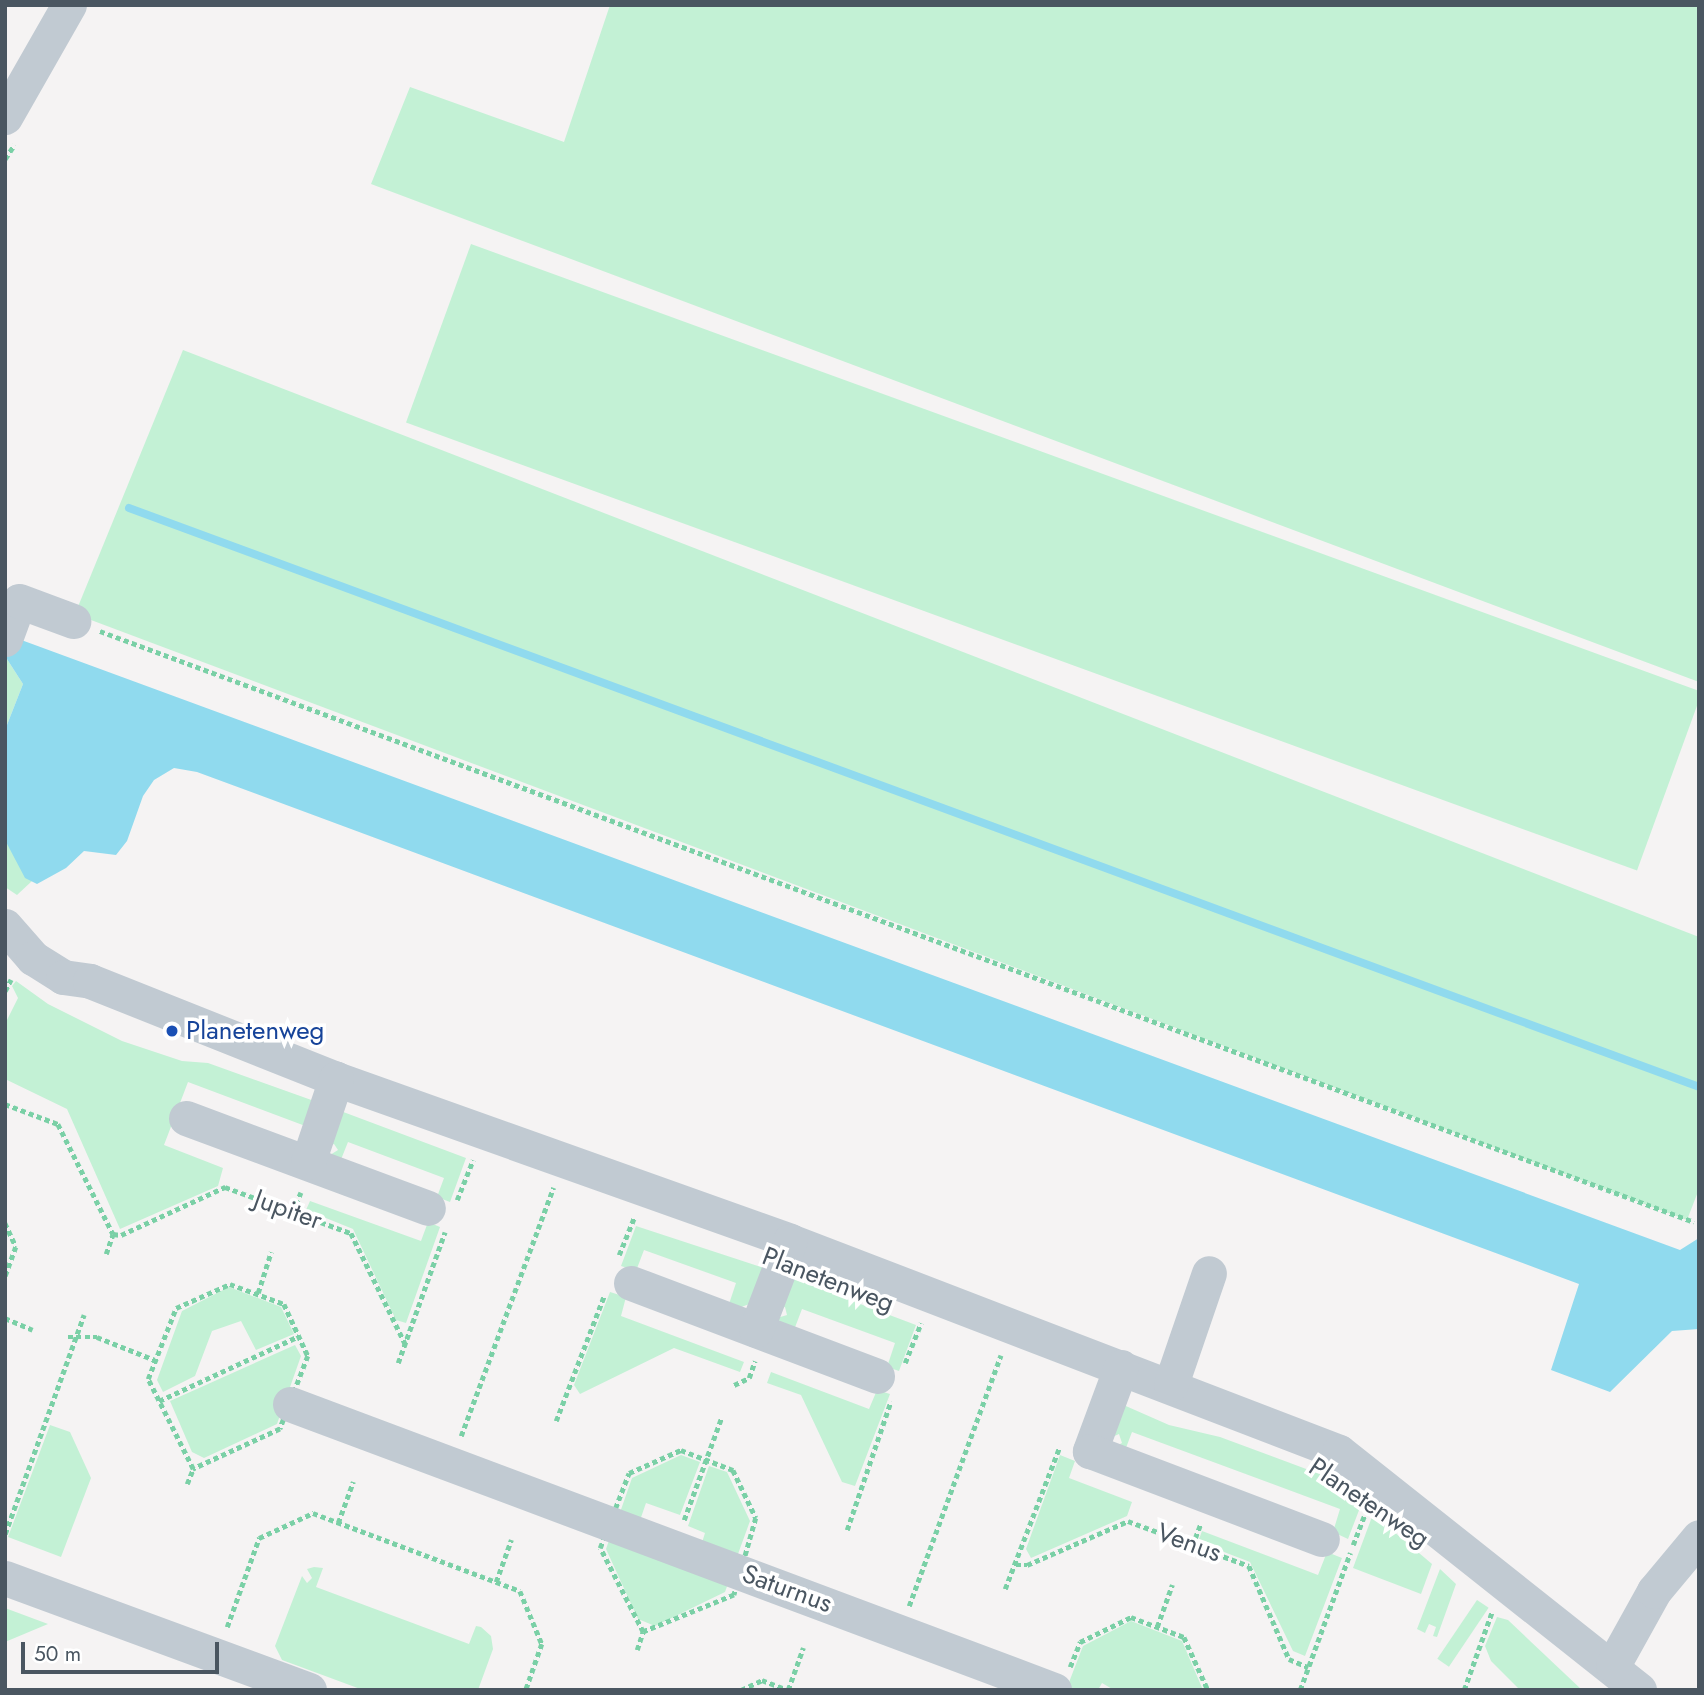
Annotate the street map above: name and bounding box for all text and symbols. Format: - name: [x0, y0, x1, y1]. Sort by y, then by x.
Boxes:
- place label: Planetenweg: [186, 1015, 324, 1047]
- marker: Planetenweg: [164, 1023, 180, 1039]
- street label: Jupiter: [250, 1183, 326, 1237]
- street label: Planetenweg: [758, 1241, 898, 1319]
- street label: Planetenweg: [1303, 1451, 1435, 1555]
- street label: Venus: [1153, 1517, 1225, 1569]
- street label: Saturnus: [738, 1558, 836, 1620]
- scale bar: [24, 1628, 222, 1672]
- text: 50 m: [34, 1639, 81, 1669]

